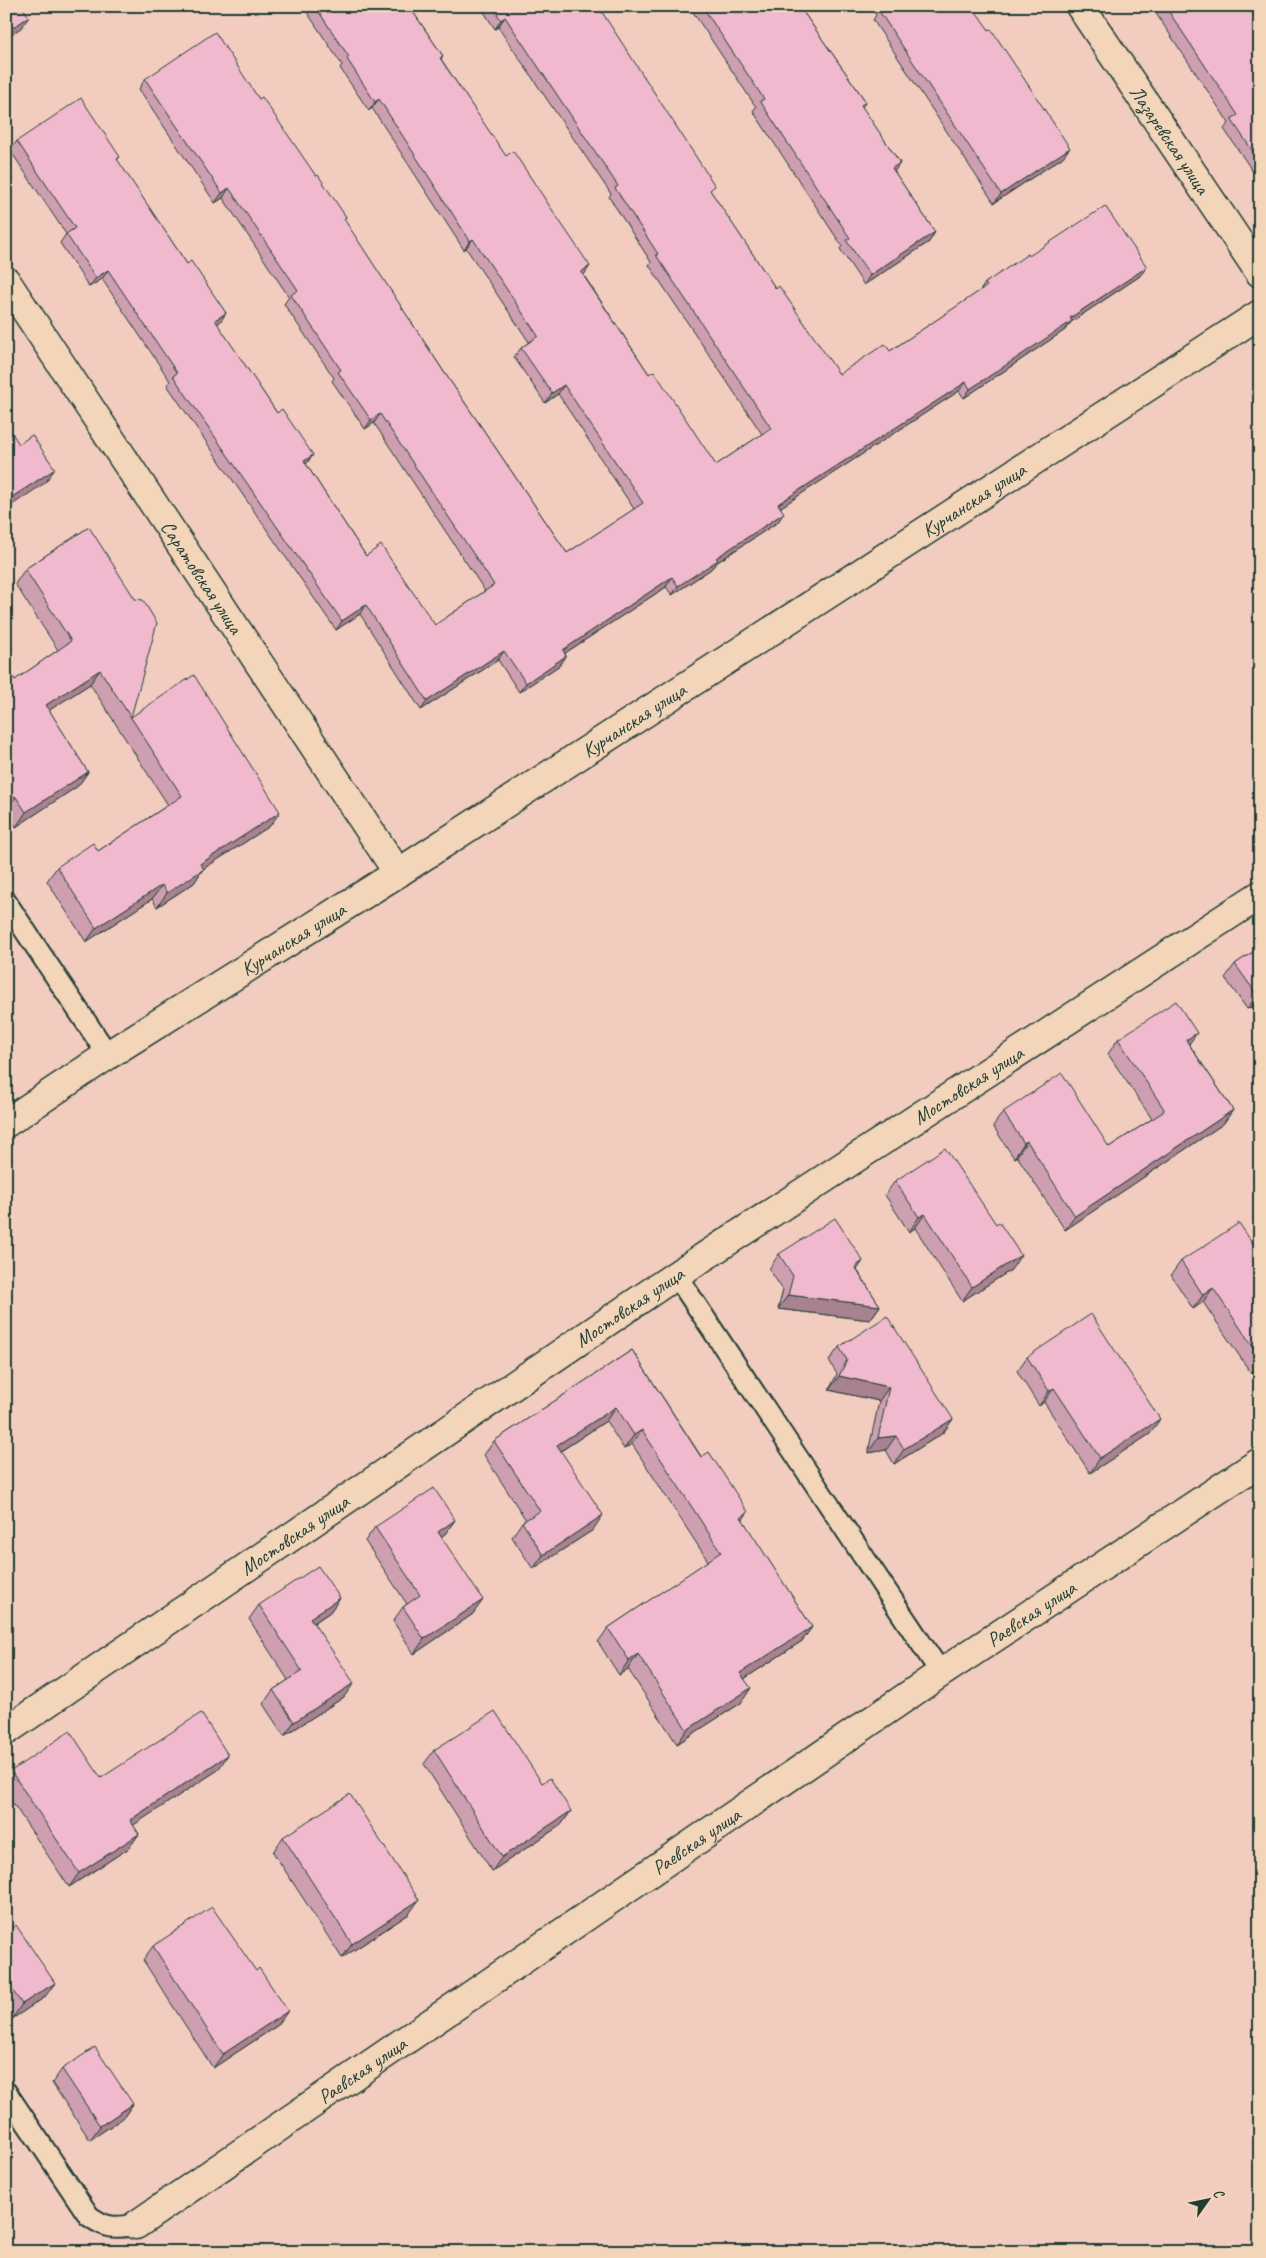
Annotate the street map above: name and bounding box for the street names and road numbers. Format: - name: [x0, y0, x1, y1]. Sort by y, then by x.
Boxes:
- street label: Лазаревская улица: [1124, 80, 1217, 200]
- street label: Курчанская улица: [917, 456, 1031, 543]
- street label: Саратовская улица: [155, 516, 250, 640]
- street label: Курчанская улица: [577, 677, 692, 763]
- street label: Курчанская улица: [236, 896, 351, 981]
- street label: Мостовская улица: [908, 1039, 1029, 1130]
- street label: Мостовская улица: [570, 1260, 689, 1353]
- street label: Мостовская улица: [235, 1488, 355, 1580]
- street label: Раевская улица: [982, 1574, 1081, 1652]
- street label: Раевская улица: [647, 1801, 746, 1880]
- street label: Раевская улица: [313, 2030, 412, 2109]

